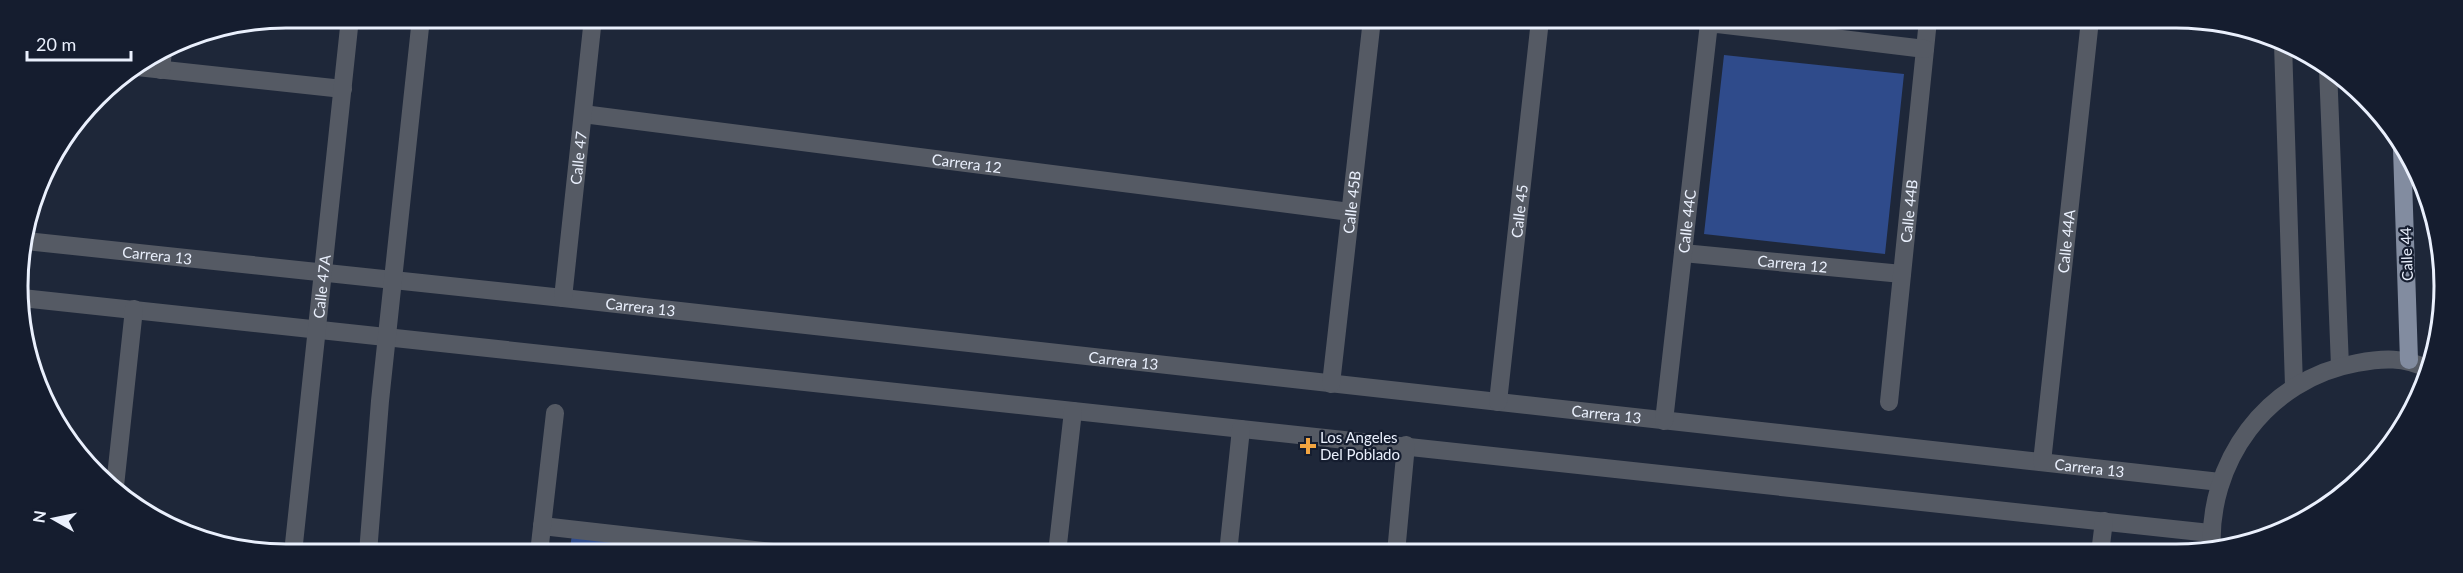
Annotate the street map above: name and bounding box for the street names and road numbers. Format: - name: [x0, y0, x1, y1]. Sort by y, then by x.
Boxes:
- street label: Calle 47: [566, 130, 590, 185]
- street label: Carrera 12: [931, 150, 1003, 176]
- street label: Calle 45B: [1339, 170, 1364, 235]
- street label: Calle 44B: [1896, 179, 1921, 243]
- street label: Calle 45: [1507, 183, 1531, 239]
- street label: Calle 44C: [1674, 189, 1699, 254]
- street label: Calle 44A: [2054, 208, 2078, 274]
- street label: Calle 44: [2396, 227, 2416, 281]
- street label: Carrera 13: [121, 242, 193, 268]
- street label: Carrera 12: [1757, 251, 1828, 276]
- street label: Calle 47A: [309, 253, 334, 319]
- street label: Carrera 13: [605, 294, 676, 319]
- street label: Carrera 13: [1088, 347, 1159, 373]
- street label: Carrera 13: [1571, 401, 1642, 427]
- street label: Carrera 13: [2054, 455, 2125, 480]

